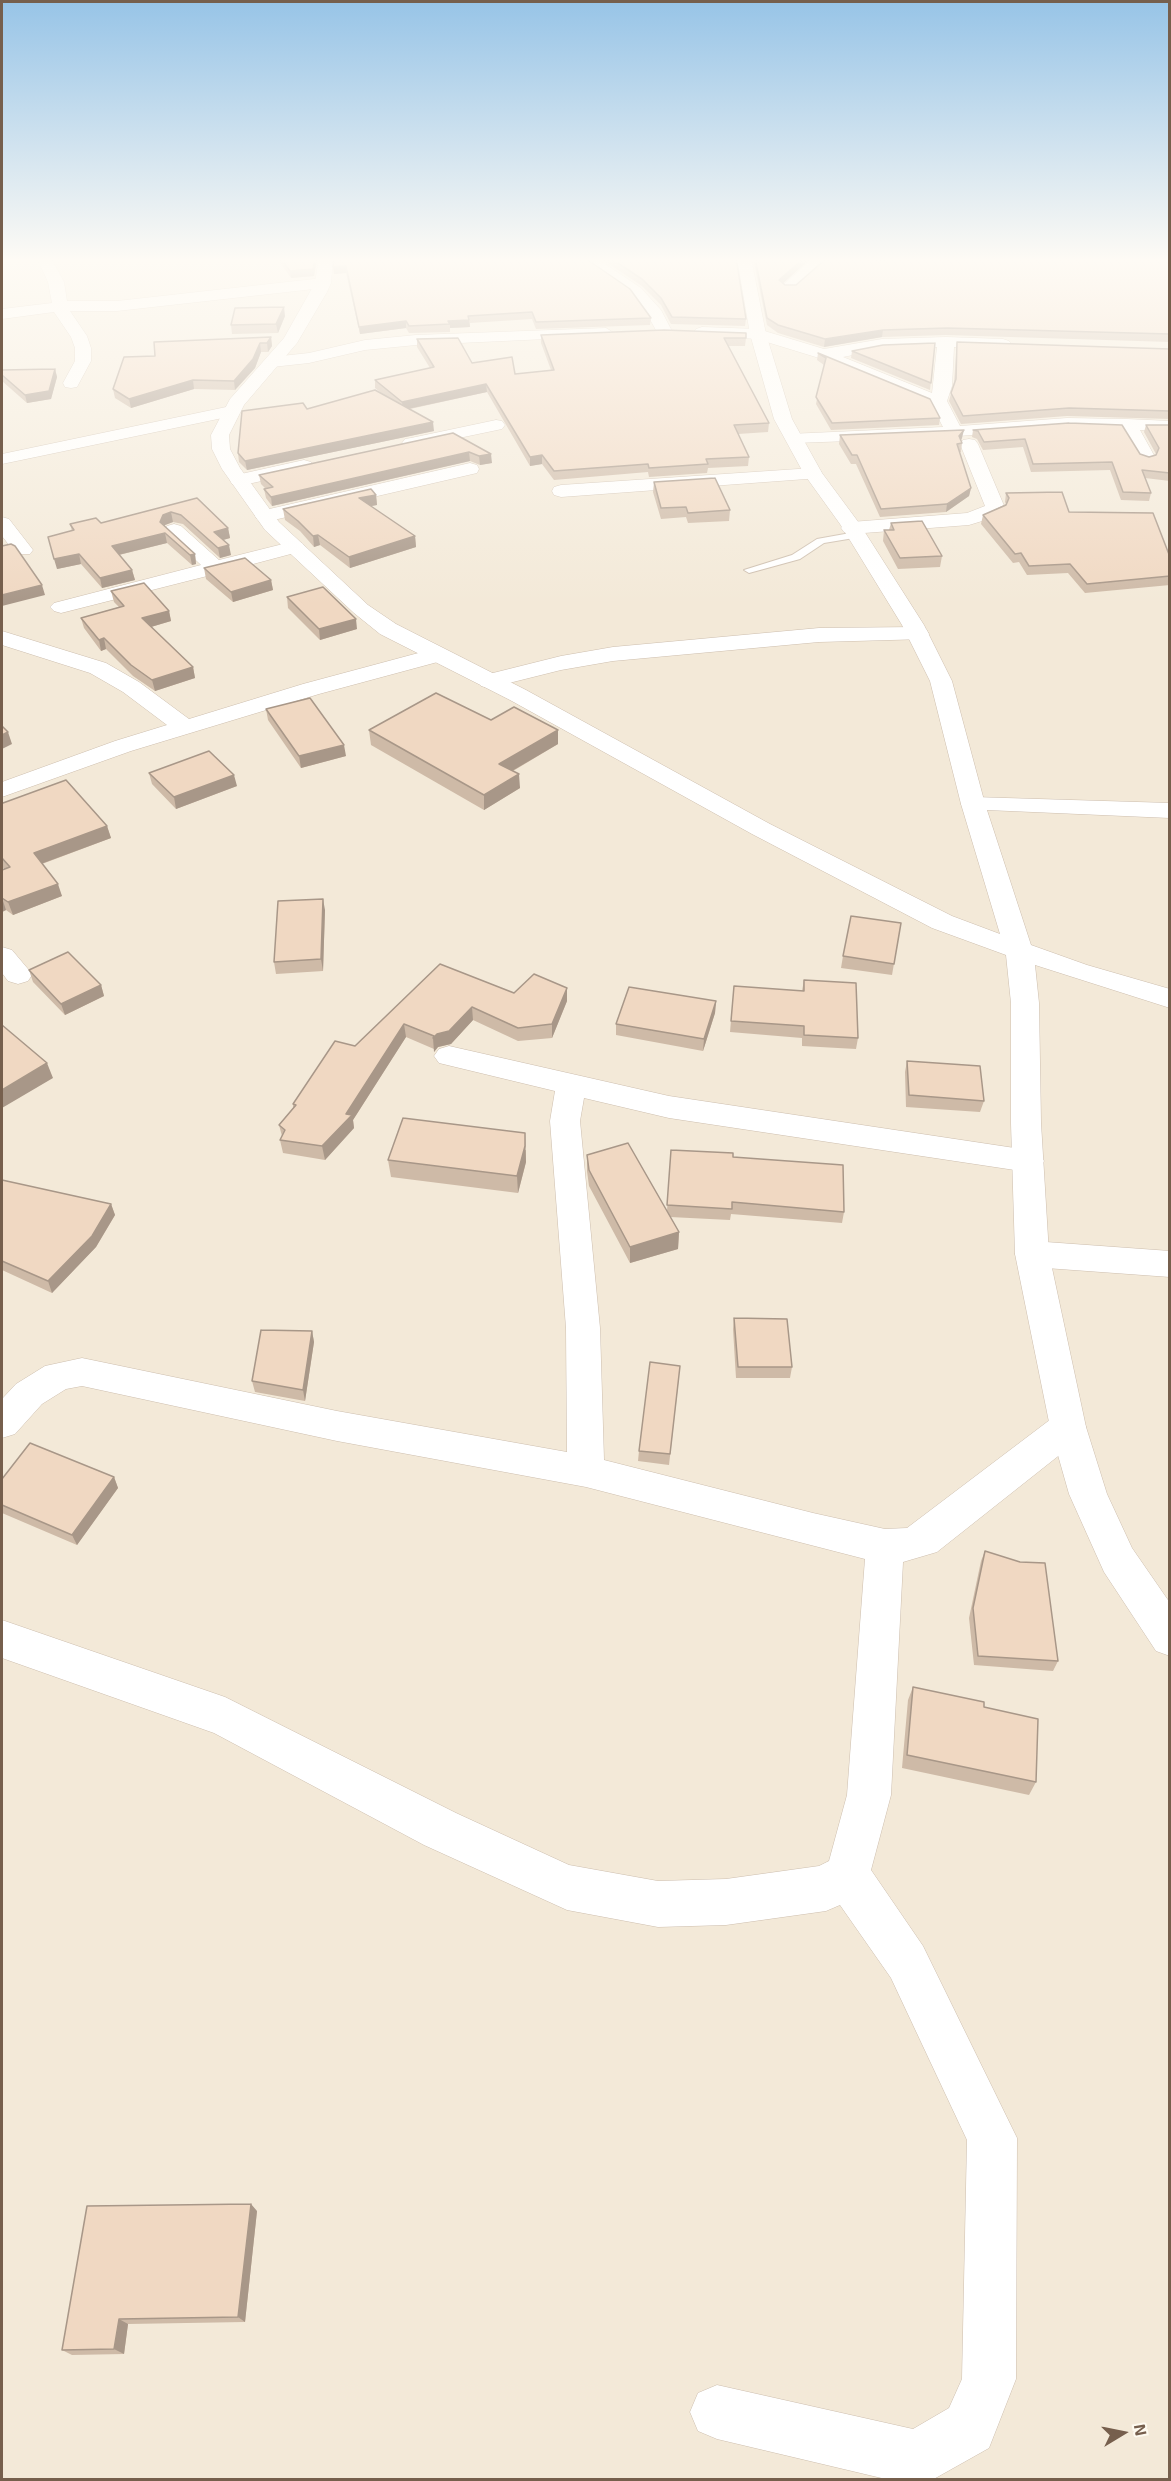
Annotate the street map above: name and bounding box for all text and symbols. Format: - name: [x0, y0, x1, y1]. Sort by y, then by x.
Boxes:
- north arrow: [1093, 2403, 1153, 2463]
- text: N: [1131, 2422, 1152, 2437]

